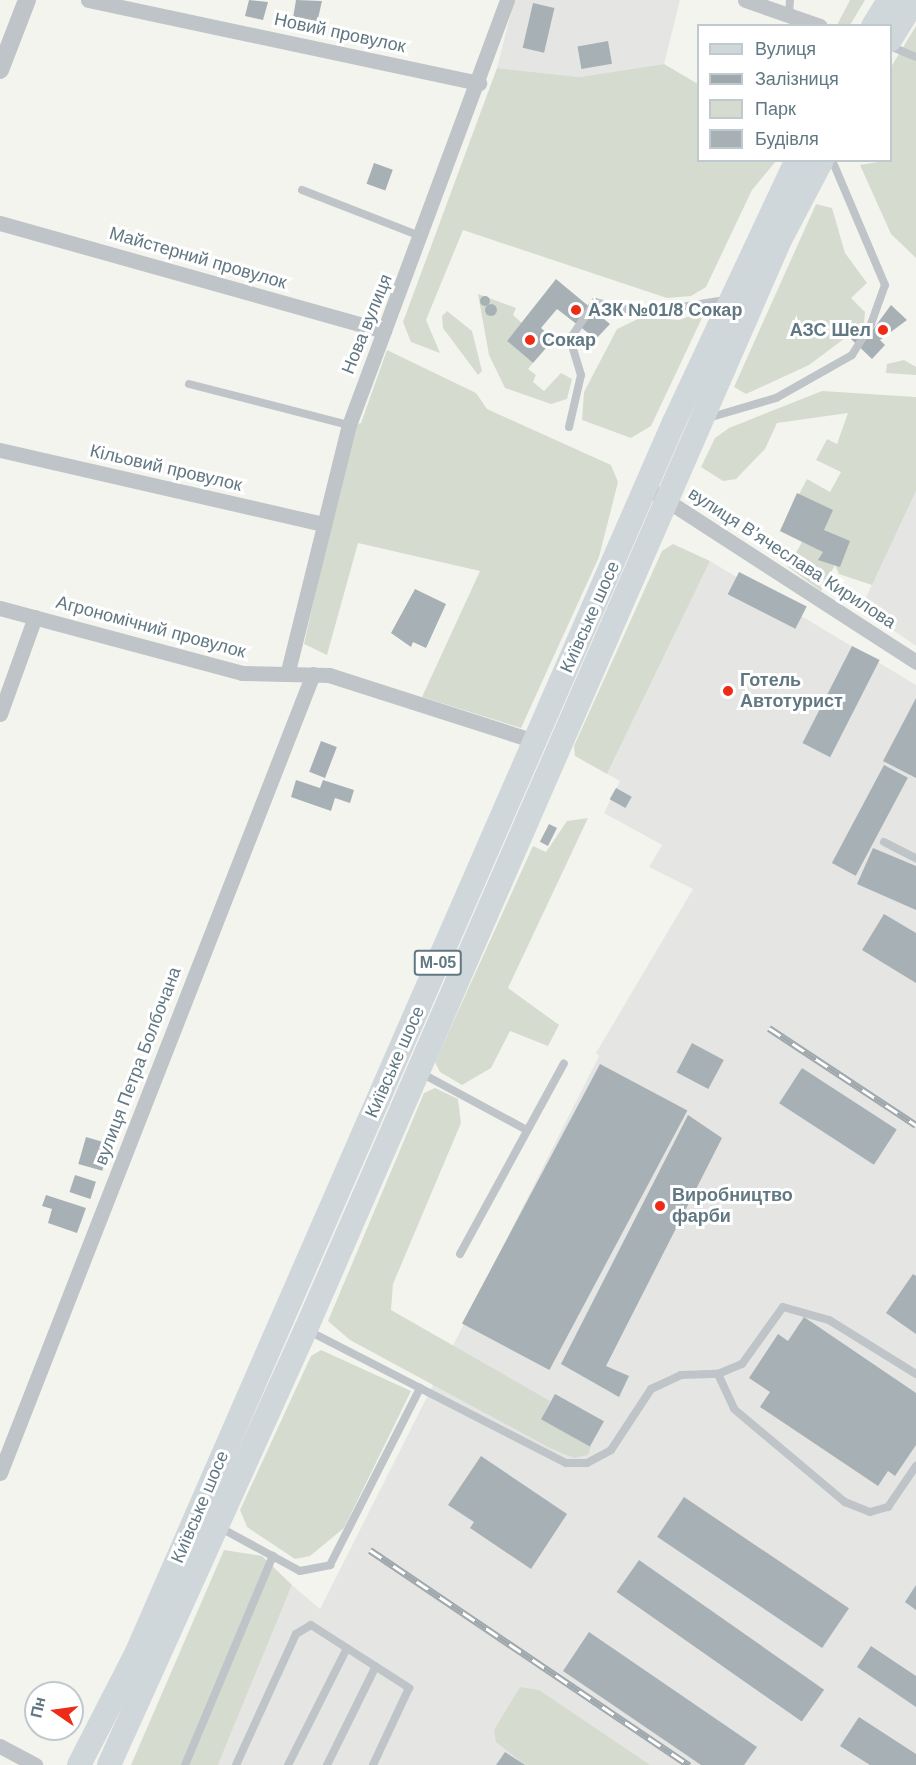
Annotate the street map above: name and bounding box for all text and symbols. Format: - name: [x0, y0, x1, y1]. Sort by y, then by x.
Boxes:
- street label: Новий провулок: [272, 9, 408, 57]
- legend: [697, 24, 892, 162]
- text: Вулиця: [755, 39, 816, 59]
- text: Залізниця: [755, 69, 839, 89]
- text: Парк: [755, 99, 796, 119]
- text: Будівля: [755, 129, 819, 149]
- street label: Майстерний провулок: [107, 222, 289, 294]
- street label: Нова вулиця: [337, 271, 397, 377]
- place label: АЗК №01/8 Сокар: [588, 299, 742, 321]
- marker: АЗК №01/8 Сокар: [569, 303, 583, 317]
- place label: АЗС Шел: [790, 319, 871, 341]
- marker: АЗС Шел: [876, 323, 890, 337]
- place label: Сокар: [542, 329, 596, 351]
- marker: Сокар: [523, 333, 537, 347]
- street label: Кільовий провулок: [88, 440, 244, 496]
- street label: вулиця Вʼячеслава Кирилова: [684, 483, 900, 633]
- street label: Київське шосе: [556, 558, 624, 676]
- street label: Агрономічний провулок: [54, 591, 248, 663]
- place label: Готель Автотурист: [740, 670, 843, 712]
- marker: Готель Автотурист: [721, 684, 735, 698]
- road number: М-05: [412, 950, 464, 976]
- street label: вулиця Петра Болбочана: [90, 964, 186, 1168]
- street label: Київське шосе: [361, 1003, 429, 1121]
- place label: Виробництво фарби: [672, 1185, 793, 1228]
- marker: Виробництво фарби: [653, 1199, 667, 1213]
- street label: Київське шосе: [167, 1448, 233, 1566]
- north arrow: [24, 1681, 84, 1741]
- text: Пн: [27, 1695, 49, 1720]

